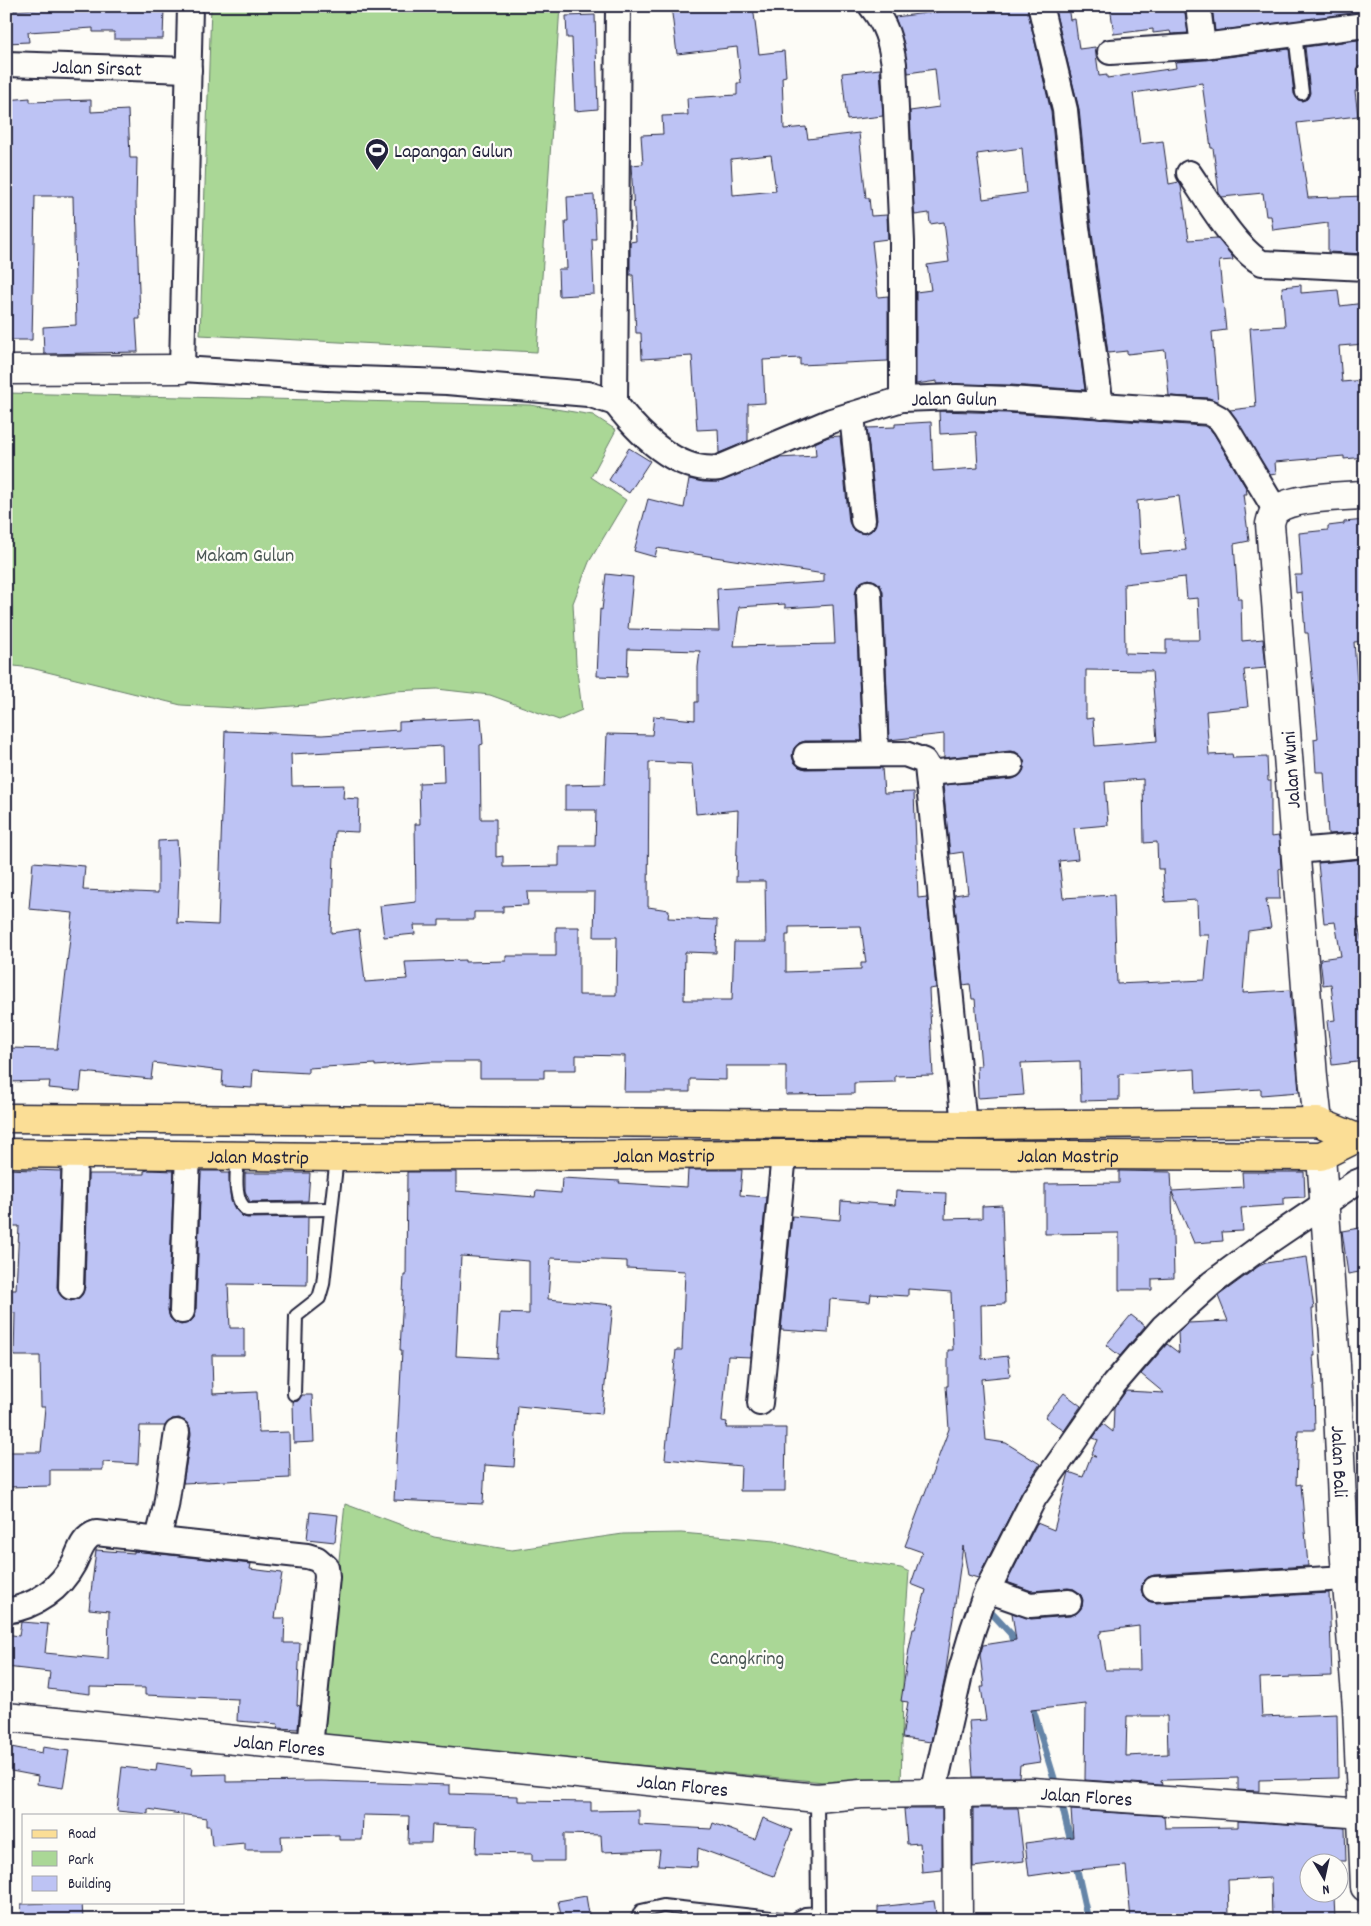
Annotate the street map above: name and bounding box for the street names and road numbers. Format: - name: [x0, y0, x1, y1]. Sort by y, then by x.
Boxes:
- street label: Jalan Sirsat: [52, 55, 142, 85]
- street label: Jalan Gulun: [911, 386, 998, 416]
- street label: Jalan Wuni: [1276, 730, 1310, 809]
- street label: Jalan Mastrip: [613, 1143, 715, 1172]
- street label: Jalan Mastrip: [207, 1144, 309, 1174]
- street label: Jalan Mastrip: [1017, 1144, 1119, 1172]
- street label: Jalan Bali: [1322, 1425, 1353, 1498]
- street label: Jalan Flores: [232, 1729, 326, 1766]
- street label: Jalan Flores: [635, 1769, 729, 1806]
- street label: Jalan Flores: [1040, 1782, 1133, 1816]

